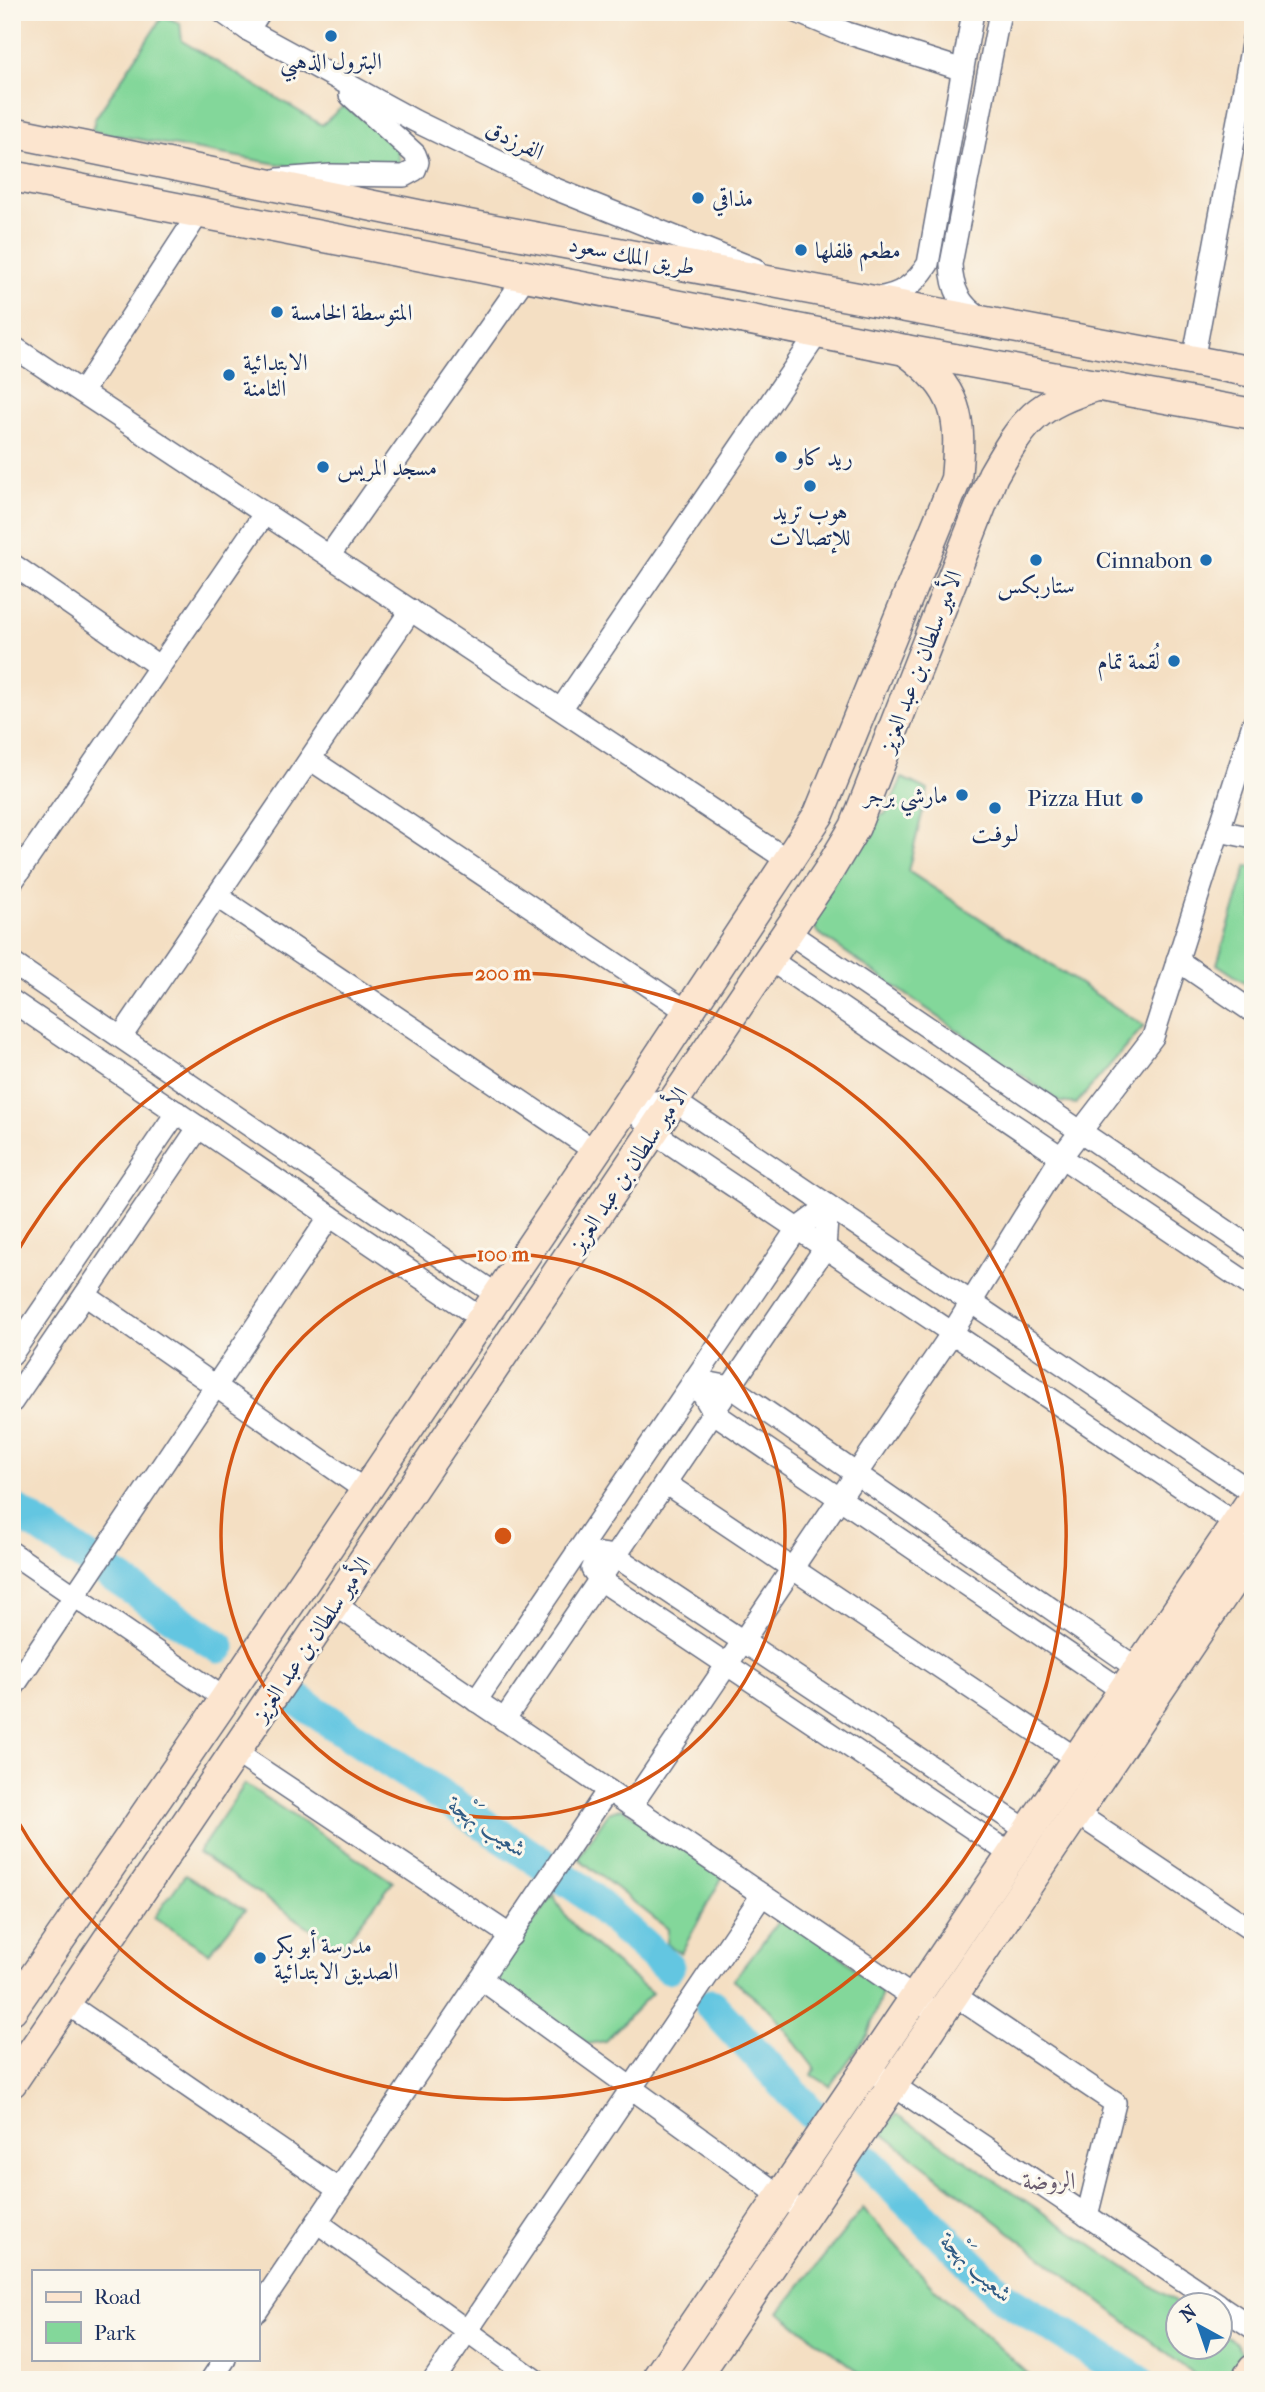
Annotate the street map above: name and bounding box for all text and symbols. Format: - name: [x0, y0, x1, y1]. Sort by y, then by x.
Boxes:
- marker: البترول الذهبي: [323, 28, 339, 44]
- place label: البترول الذهبي: [280, 48, 382, 82]
- street label: الفرزدق: [481, 115, 548, 167]
- place label: مذاقي: [712, 185, 753, 217]
- marker: مذاقي: [690, 190, 706, 206]
- street label: طريق الملك سعود: [566, 230, 697, 282]
- place label: مطعم فلفلها: [815, 237, 901, 272]
- marker: مطعم فلفلها: [793, 242, 809, 258]
- place label: المتوسطة الخامسة: [291, 299, 413, 327]
- marker: المتوسطة الخامسة: [269, 304, 285, 320]
- place label: الابتدائية الثامنة: [243, 349, 308, 402]
- marker: الابتدائية الثامنة: [221, 367, 237, 383]
- place label: ريد كاو: [793, 444, 853, 471]
- marker: ريد كاو: [773, 449, 789, 465]
- place label: مسجد المريس: [337, 454, 437, 483]
- marker: مسجد المريس: [315, 459, 331, 475]
- marker: هوب تريد للإتصالات: [802, 478, 818, 494]
- place label: هوب تريد للإتصالات: [769, 498, 851, 554]
- place label: Cinnabon: [1096, 547, 1193, 574]
- marker: ستاربكس: [1028, 552, 1044, 568]
- marker: Cinnabon: [1198, 552, 1214, 568]
- street label: الأمير سلطان بن عبد العزيز: [870, 565, 968, 758]
- place label: ستاربكس: [997, 572, 1075, 601]
- place label: لُقمة تمام: [1097, 642, 1160, 681]
- marker: لُقمة تمام: [1166, 653, 1182, 669]
- place label: مارشي برجر: [862, 782, 948, 817]
- place label: Pizza Hut: [1027, 785, 1123, 812]
- marker: مارشي برجر: [954, 787, 970, 803]
- marker: Pizza Hut: [1129, 790, 1145, 806]
- marker: لـوفـت: [987, 800, 1003, 816]
- place label: لـوفـت: [971, 820, 1019, 848]
- text: 200 m: [475, 961, 532, 985]
- street label: الأمير سلطان بن عبد العزيز: [560, 1080, 694, 1259]
- text: 100 m: [477, 1242, 530, 1266]
- centre of rings: [491, 1524, 515, 1548]
- street label: الأمير سلطان بن عبد العزيز: [243, 1550, 377, 1729]
- water label: شعيب بَهْجة: [440, 1786, 535, 1865]
- place label: مدرسة أبو بكر الصديق الابتدائية: [272, 1929, 398, 1986]
- marker: مدرسة أبو بكر الصديق الابتدائية: [252, 1950, 268, 1966]
- district label: الروضة: [1023, 2167, 1075, 2195]
- water label: شعيب بَهْجة: [932, 2223, 1022, 2310]
- legend: [32, 2270, 259, 2360]
- text: Road: [94, 2285, 141, 2309]
- north arrow: [1164, 2290, 1234, 2360]
- text: N: [1176, 2300, 1202, 2327]
- text: Park: [94, 2321, 136, 2345]

